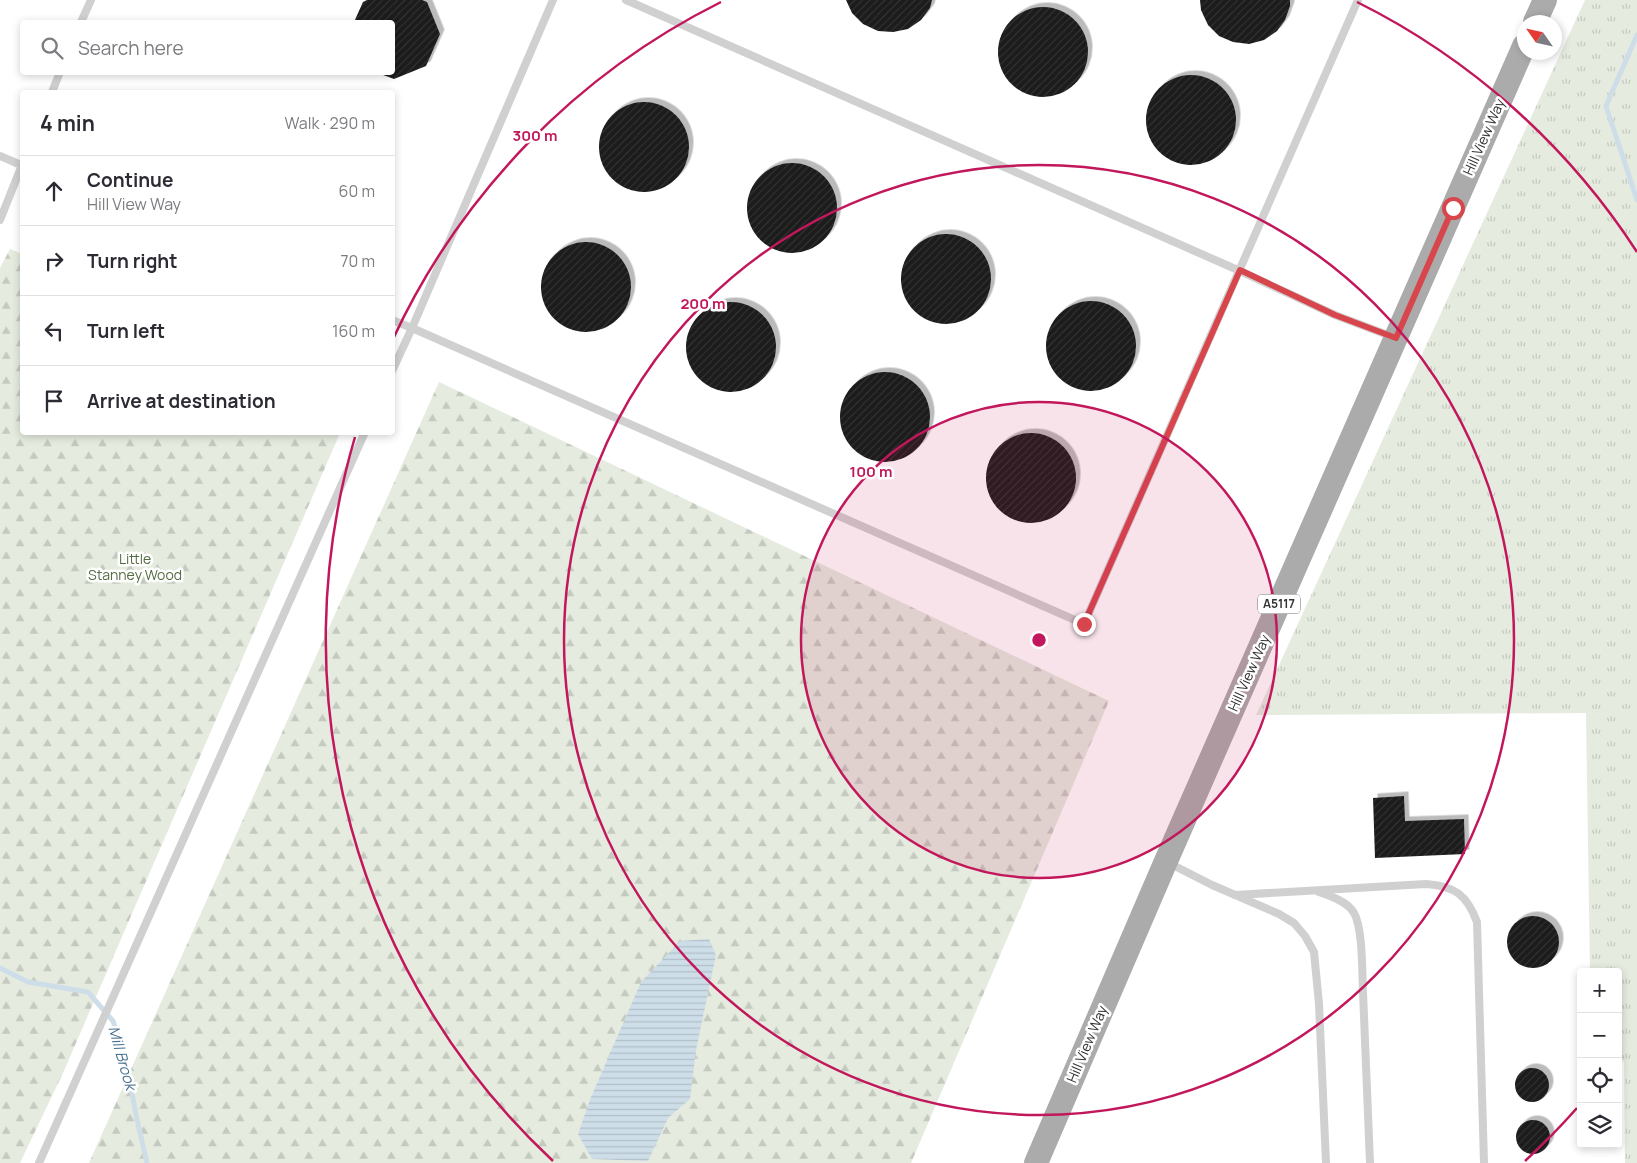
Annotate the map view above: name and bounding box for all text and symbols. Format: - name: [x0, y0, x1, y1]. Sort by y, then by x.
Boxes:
- north arrow: [1517, 15, 1562, 60]
- search box: [20, 20, 395, 75]
- icon: search: [38, 34, 66, 62]
- text: Search here: [78, 35, 184, 61]
- street label: Hill View Way: [1458, 95, 1509, 178]
- text: 4 min: [40, 109, 95, 137]
- text: Walk · 290 m: [285, 112, 375, 134]
- text: 300 m: [513, 125, 557, 146]
- text: Continue: [87, 167, 173, 193]
- icon: ahead: [40, 177, 68, 205]
- text: 60 m: [339, 180, 375, 202]
- text: Hill View Way: [87, 193, 181, 215]
- route start: [1442, 197, 1465, 220]
- icon: right: [40, 247, 68, 275]
- text: Turn right: [87, 248, 177, 274]
- text: 70 m: [340, 250, 375, 272]
- text: 200 m: [680, 293, 726, 314]
- icon: left: [40, 317, 68, 345]
- text: Turn left: [87, 318, 165, 344]
- text: 160 m: [332, 320, 375, 342]
- icon: arrive: [40, 387, 68, 415]
- text: Arrive at destination: [87, 388, 276, 414]
- text: 100 m: [850, 461, 892, 482]
- park label: Little Stanney Wood: [88, 549, 182, 584]
- road number: A5117: [1258, 594, 1300, 614]
- route end: [1073, 613, 1096, 636]
- centre of rings: [1030, 631, 1048, 649]
- street label: Hill View Way: [1223, 631, 1274, 714]
- map controls: [1577, 968, 1622, 1148]
- button: +: [1577, 968, 1622, 1013]
- street label: Hill View Way: [1062, 1002, 1112, 1085]
- button: −: [1577, 1013, 1622, 1058]
- water label: Mill Brook: [103, 1023, 142, 1095]
- button: locate: [1577, 1058, 1622, 1103]
- button: layers: [1577, 1103, 1622, 1148]

